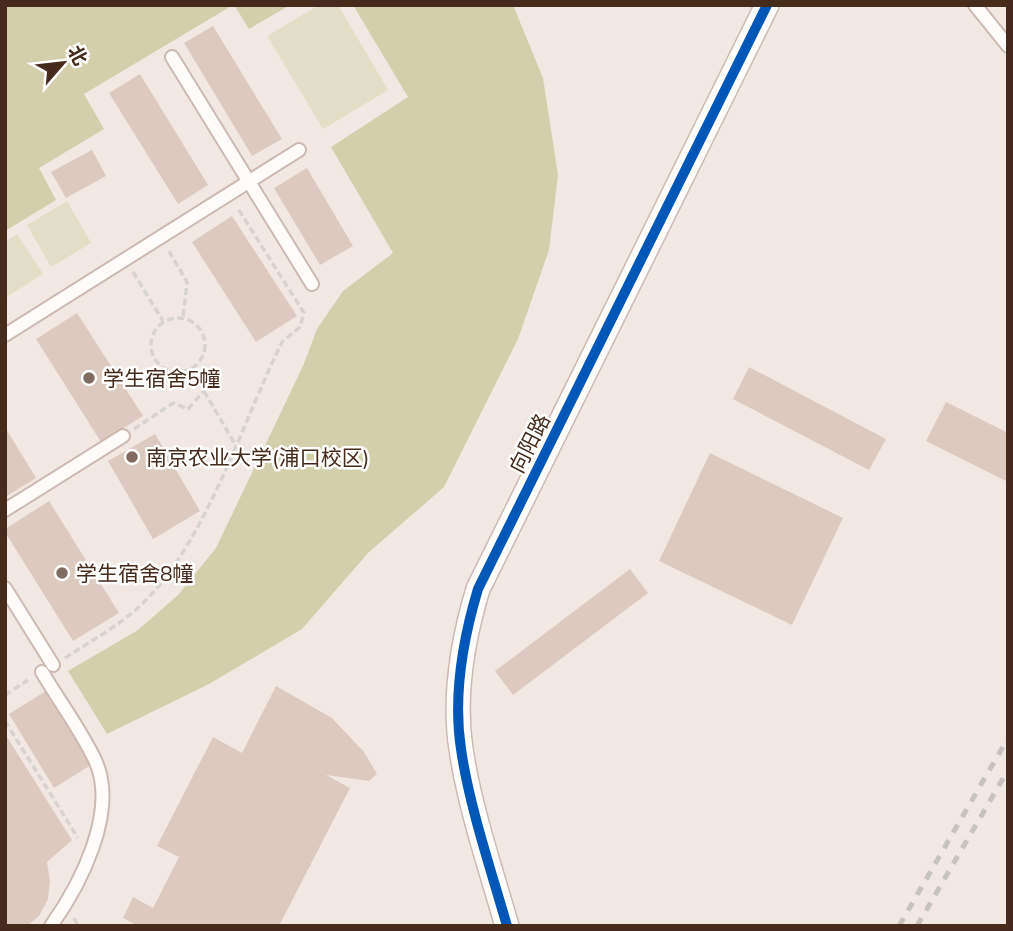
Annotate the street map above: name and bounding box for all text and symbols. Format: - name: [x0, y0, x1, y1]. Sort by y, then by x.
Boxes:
- north arrow: [28, 28, 98, 98]
- text: 北: [63, 41, 93, 69]
- place label: 学生宿舍5幢: [103, 365, 221, 391]
- marker: 学生宿舍5幢: [81, 370, 97, 386]
- street label: 向阳路: [503, 409, 555, 477]
- place label: 南京农业大学(浦口校区): [146, 444, 369, 470]
- marker: 南京农业大学(浦口校区): [124, 449, 140, 465]
- place label: 学生宿舍8幢: [76, 560, 194, 586]
- marker: 学生宿舍8幢: [54, 565, 70, 581]

